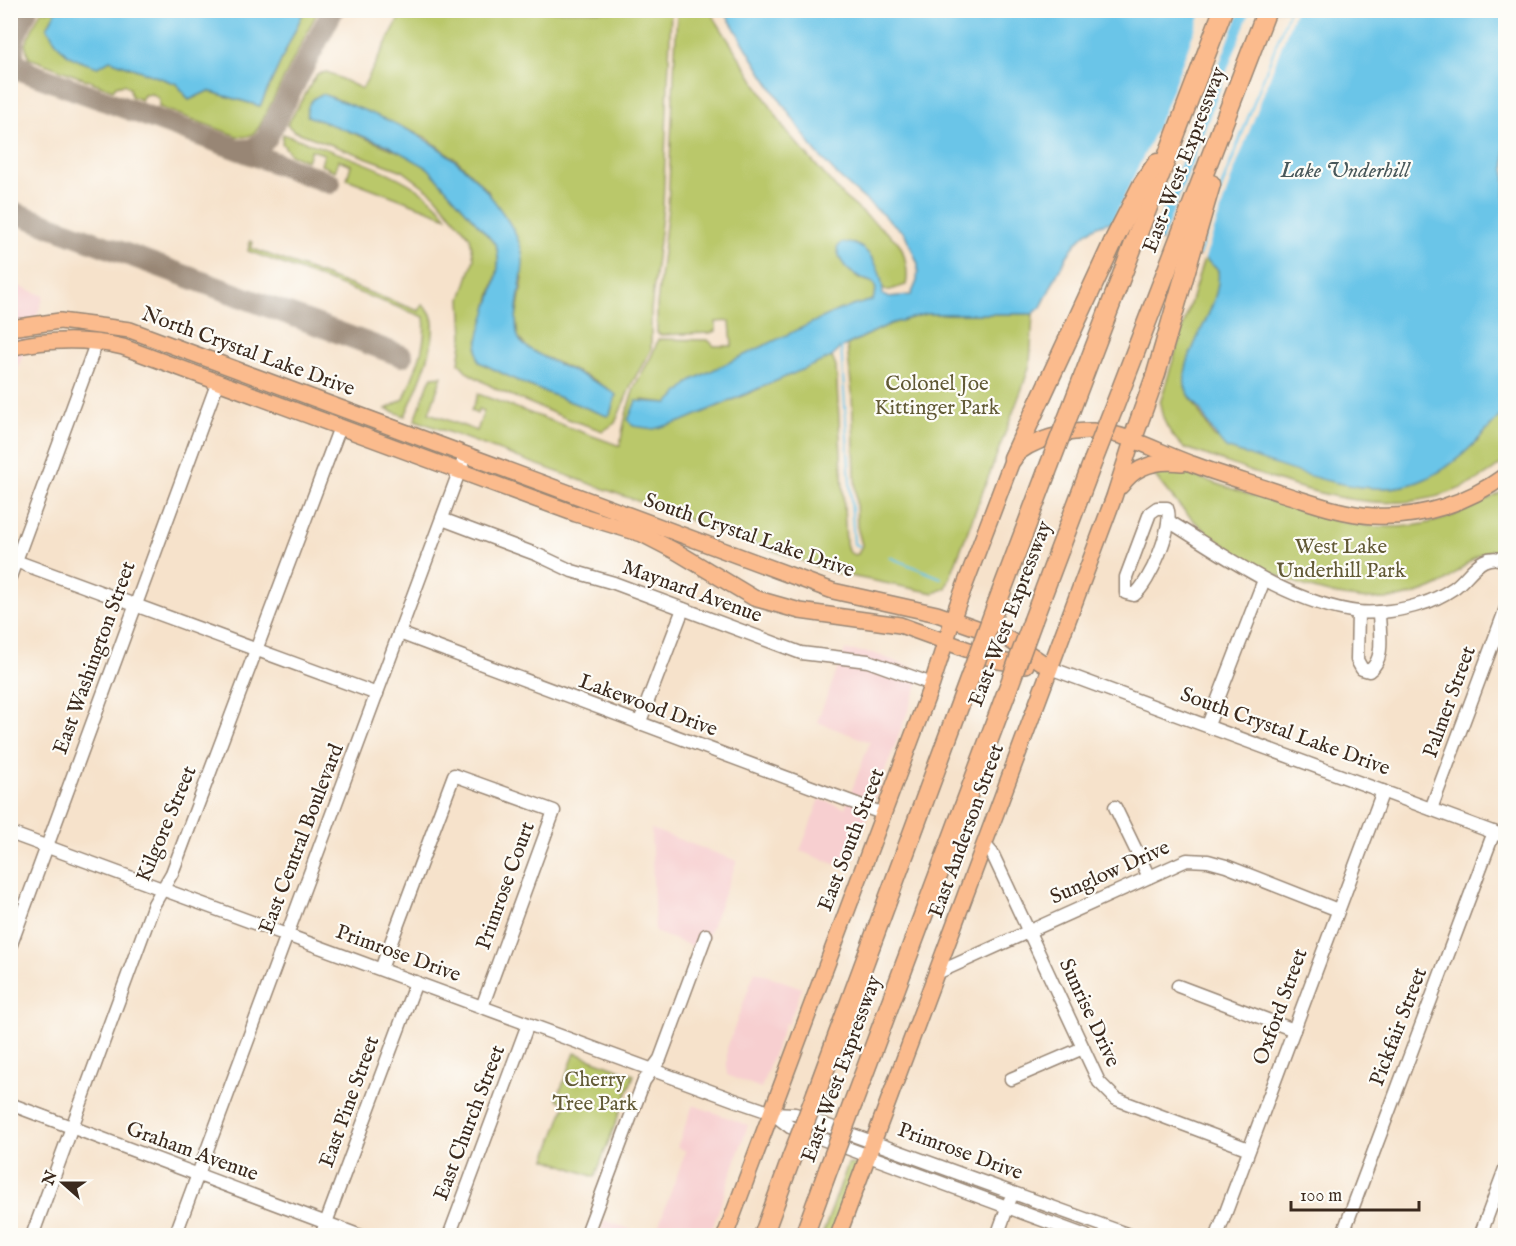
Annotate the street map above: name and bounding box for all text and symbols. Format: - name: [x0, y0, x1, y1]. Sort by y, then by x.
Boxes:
- street label: East-West Expressway: [1137, 63, 1233, 257]
- water label: Lake Underhill: [1280, 157, 1411, 185]
- street label: North Crystal Lake Drive: [138, 301, 359, 403]
- park label: Colonel Joe Kittinger Park: [874, 371, 1000, 422]
- street label: South Crystal Lake Drive: [640, 487, 858, 585]
- street label: East-West Expressway: [963, 517, 1059, 711]
- park label: West Lake Underhill Park: [1276, 534, 1407, 585]
- street label: Maynard Avenue: [618, 554, 766, 630]
- street label: East Washington Street: [47, 558, 143, 758]
- street label: Palmer Street: [1417, 642, 1483, 762]
- street label: Lakewood Drive: [575, 668, 721, 744]
- street label: South Crystal Lake Drive: [1177, 682, 1394, 783]
- street label: East Central Boulevard: [253, 739, 351, 938]
- street label: East Anderson Street: [923, 740, 1011, 922]
- street label: Kilgore Street: [130, 762, 204, 886]
- street label: East South Street: [812, 765, 892, 915]
- street label: Primrose Court: [470, 818, 542, 954]
- street label: Sunglow Drive: [1046, 834, 1174, 911]
- street label: Primrose Drive: [332, 919, 465, 989]
- street label: Oxford Street: [1247, 945, 1315, 1069]
- street label: Sunrise Drive: [1052, 954, 1126, 1072]
- street label: Pickfair Street: [1364, 964, 1434, 1090]
- street label: East-West Expressway: [796, 971, 889, 1166]
- street label: East Pine Street: [314, 1032, 386, 1172]
- street label: East Church Street: [428, 1041, 512, 1205]
- park label: Cherry Tree Park: [552, 1067, 638, 1118]
- street label: Graham Avenue: [122, 1116, 262, 1189]
- street label: Primrose Drive: [894, 1117, 1027, 1187]
- north arrow: [33, 1153, 93, 1213]
- text: N: [39, 1168, 63, 1189]
- scale bar: [1291, 1174, 1418, 1212]
- text: 100 m: [1300, 1185, 1342, 1208]

